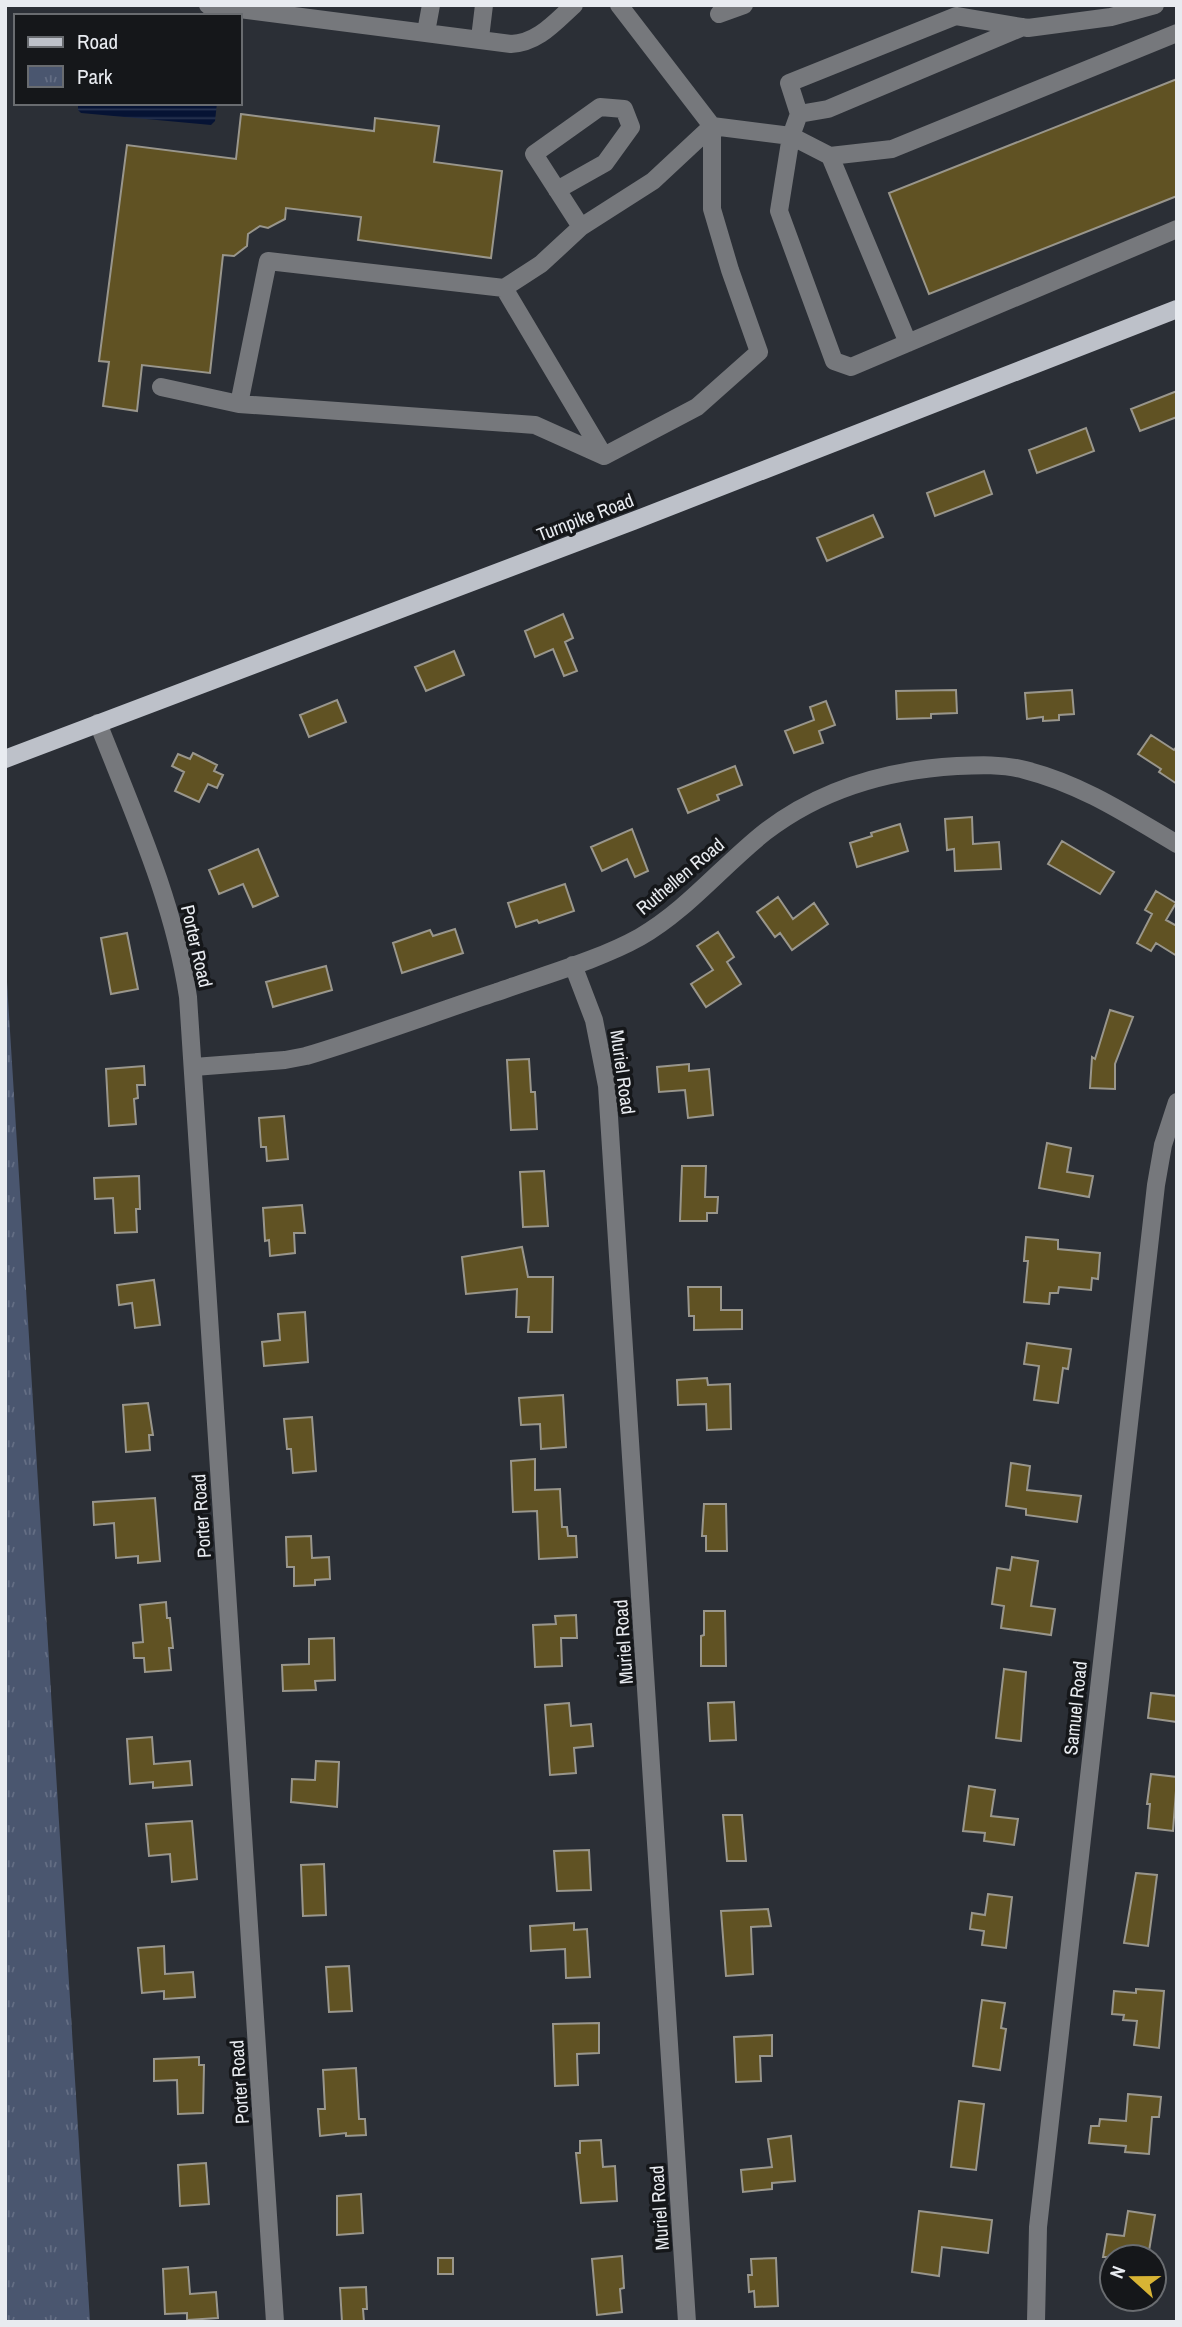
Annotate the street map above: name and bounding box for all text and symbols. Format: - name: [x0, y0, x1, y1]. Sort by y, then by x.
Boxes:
- legend: [14, 14, 242, 105]
- text: Road: [77, 27, 118, 56]
- text: Park: [77, 62, 113, 91]
- street label: Turnpike Road: [533, 487, 637, 547]
- street label: Ruthellen Road: [631, 832, 729, 920]
- street label: Porter Road: [175, 902, 219, 990]
- street label: Muriel Road: [604, 1028, 642, 1116]
- street label: Porter Road: [185, 1473, 217, 1559]
- street label: Muriel Road: [607, 1599, 639, 1685]
- street label: Samuel Road: [1057, 1660, 1093, 1756]
- street label: Porter Road: [223, 2039, 255, 2125]
- street label: Muriel Road: [643, 2165, 675, 2251]
- north arrow: [1098, 2243, 1168, 2313]
- text: N: [1103, 2262, 1131, 2282]

